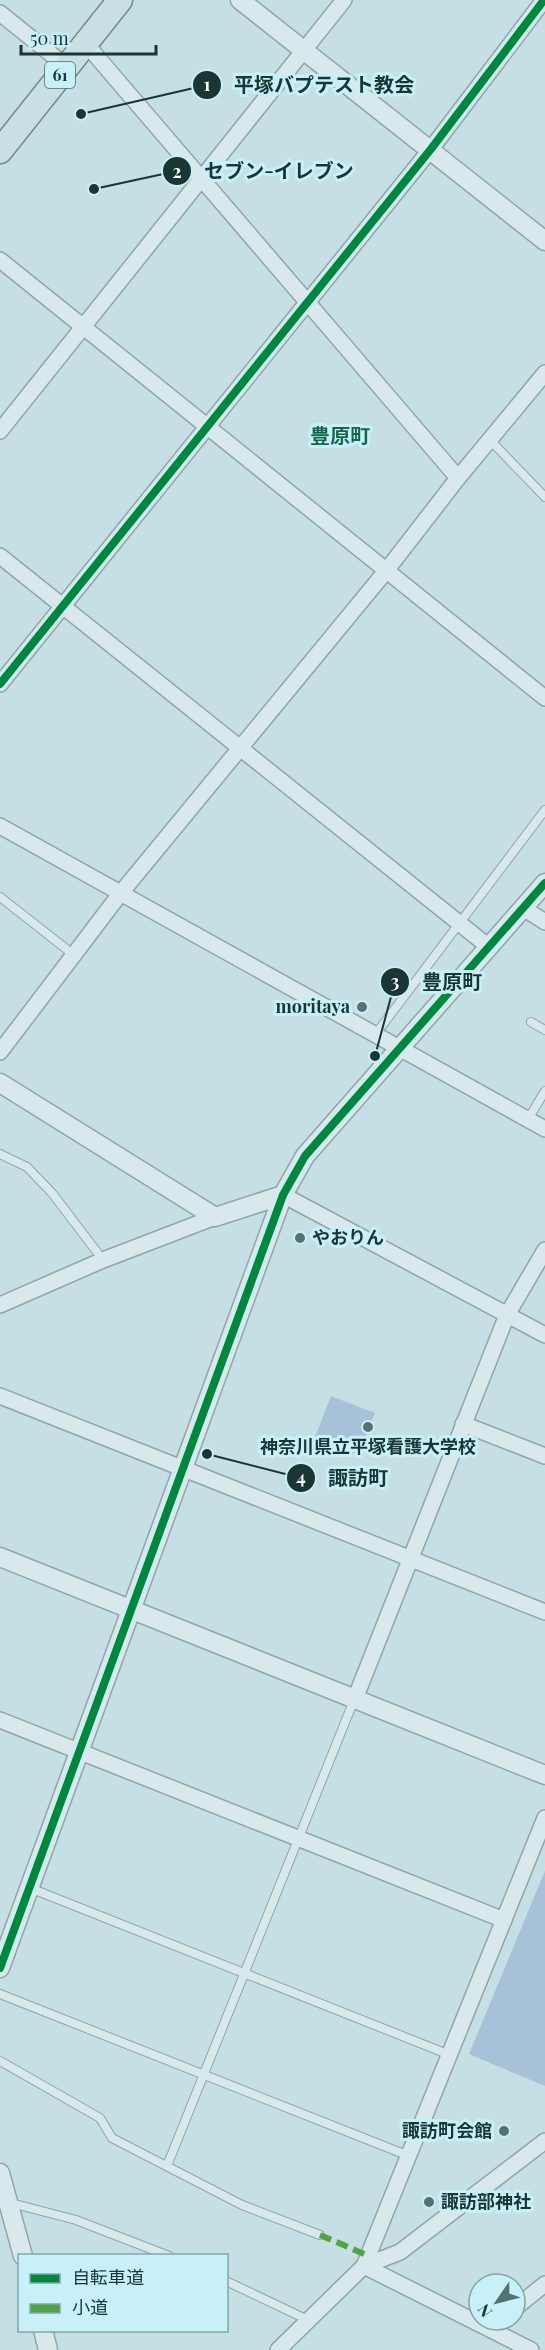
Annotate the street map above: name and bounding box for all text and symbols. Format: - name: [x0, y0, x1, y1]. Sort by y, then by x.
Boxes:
- scale bar: [21, 18, 156, 56]
- text: 50 m: [30, 26, 69, 50]
- road number: 61: [45, 62, 75, 88]
- callout: 平塚バプテスト教会: [192, 66, 426, 104]
- text: 平塚バプテスト教会: [234, 70, 414, 97]
- text: 1: [204, 72, 211, 96]
- callout: セブン-イレブン: [162, 152, 366, 190]
- text: セブン-イレブン: [204, 156, 354, 183]
- text: 2: [172, 159, 182, 183]
- district label: 豊原町: [310, 421, 370, 448]
- callout: 豊原町: [380, 963, 494, 1001]
- text: 豊原町: [422, 967, 482, 994]
- text: 3: [391, 969, 400, 993]
- place label: moritaya: [276, 994, 351, 1018]
- marker: moritaya: [355, 1000, 369, 1014]
- place label: やおりん: [312, 1225, 384, 1249]
- marker: やおりん: [293, 1231, 307, 1245]
- marker: 神奈川県立平塚看護大学校: [361, 1420, 375, 1434]
- place label: 神奈川県立平塚看護大学校: [260, 1434, 476, 1458]
- callout: 諏訪町: [286, 1459, 400, 1497]
- text: 諏訪町: [328, 1463, 388, 1490]
- text: 4: [296, 1465, 306, 1489]
- place label: 諏訪町会館: [402, 2118, 492, 2142]
- marker: 諏訪町会館: [497, 2124, 511, 2138]
- place label: 諏訪部神社: [441, 2189, 531, 2213]
- marker: 諏訪部神社: [422, 2195, 436, 2209]
- legend: [18, 2254, 228, 2332]
- text: 自転車道: [72, 2265, 144, 2289]
- north arrow: [467, 2272, 527, 2332]
- text: 小道: [72, 2295, 108, 2319]
- text: N: [472, 2300, 496, 2322]

